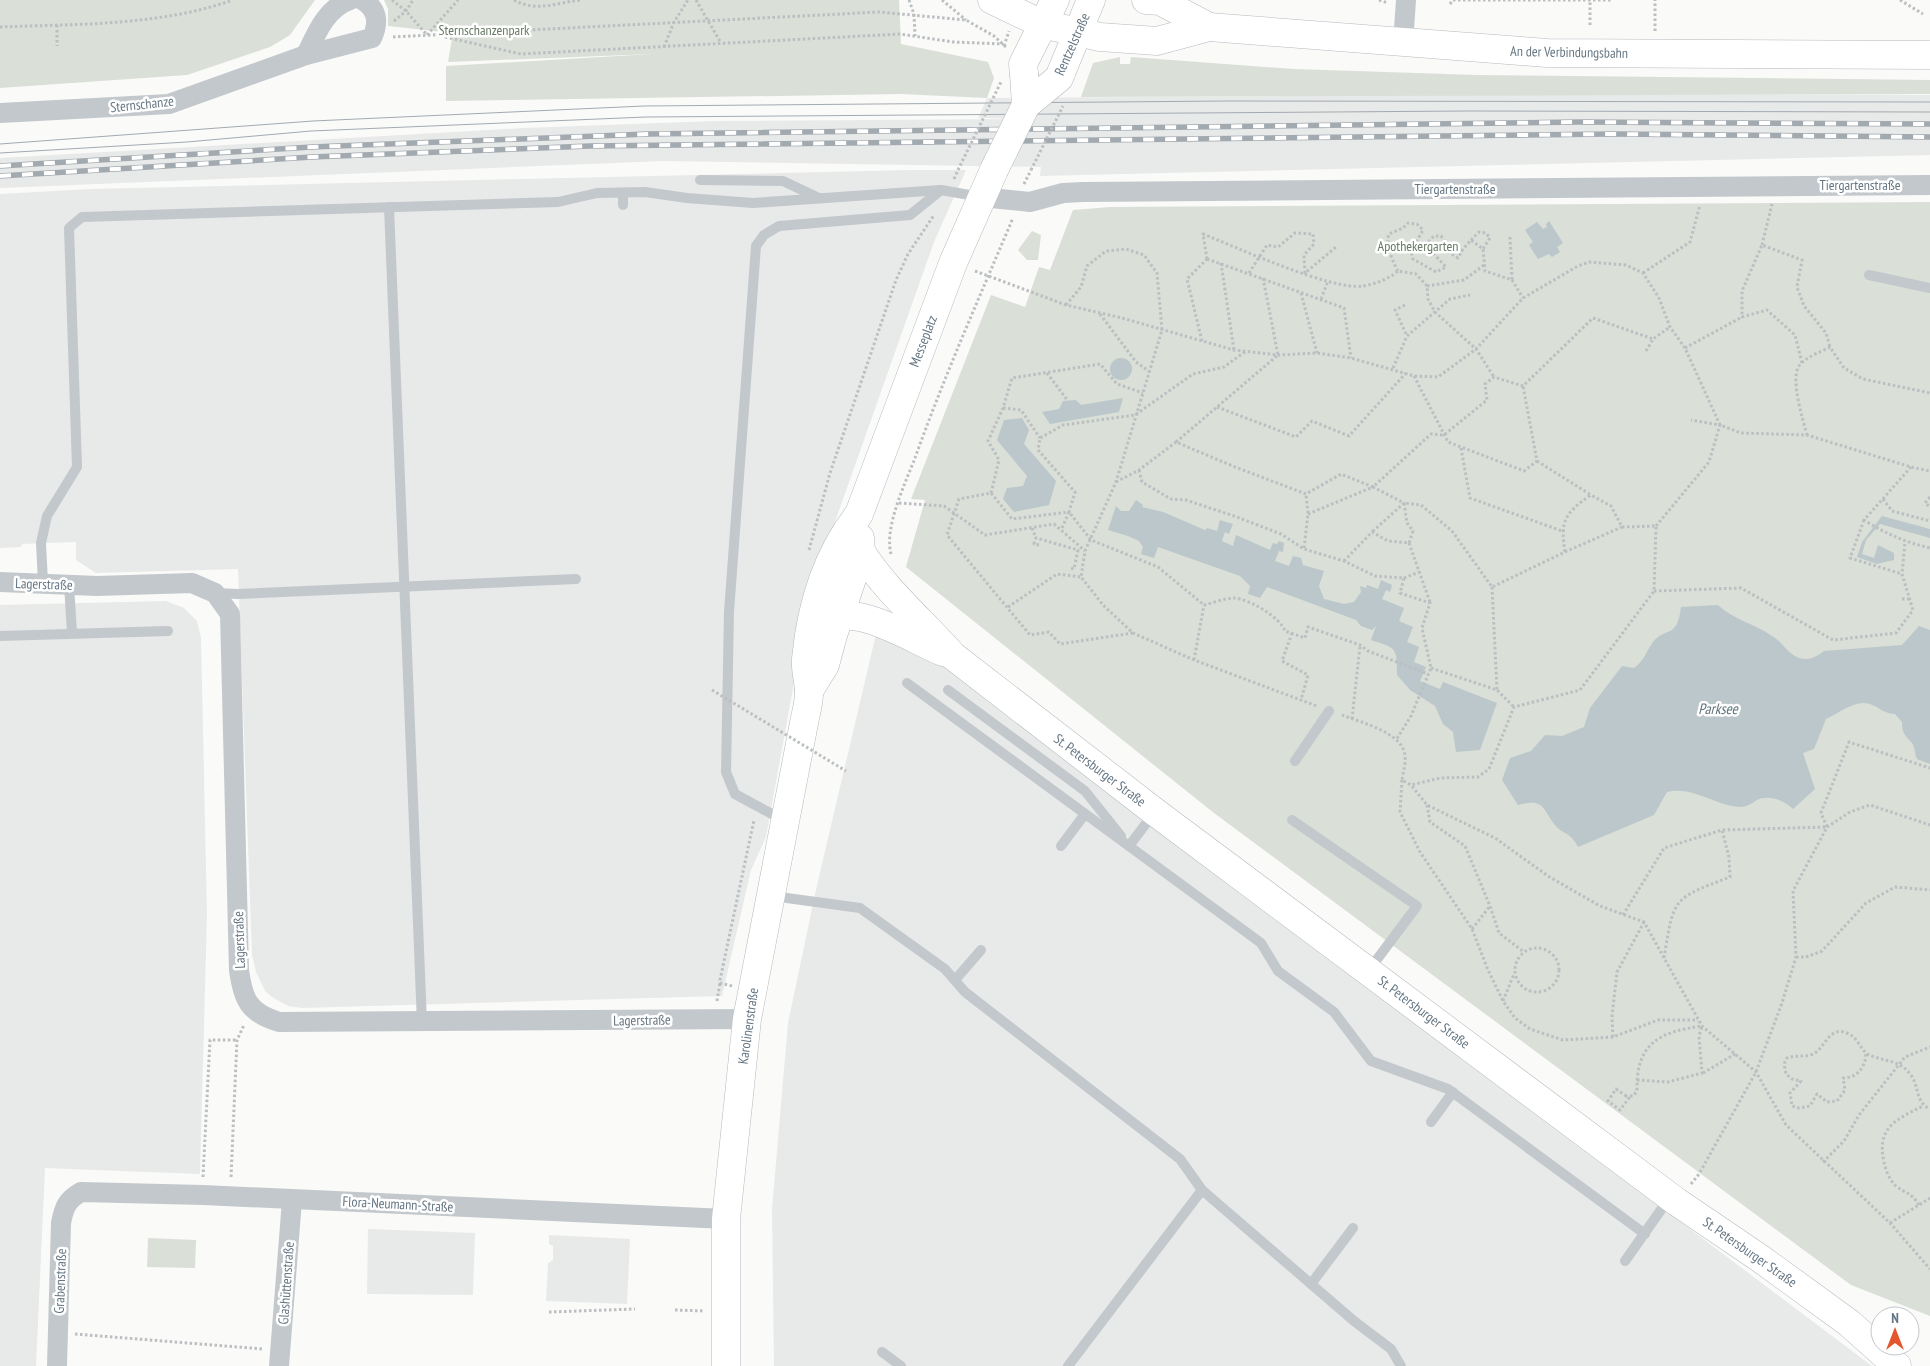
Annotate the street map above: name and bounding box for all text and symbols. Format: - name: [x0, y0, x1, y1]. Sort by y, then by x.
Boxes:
- street label: Rentzelstraße: [1050, 10, 1094, 78]
- park label: Sternschanzenpark: [439, 21, 530, 39]
- street label: An der Verbindungsbahn: [1510, 42, 1628, 62]
- street label: Sternschanze: [109, 92, 175, 116]
- street label: Tiergartenstraße: [1819, 176, 1901, 194]
- street label: Tiergartenstraße: [1414, 180, 1496, 198]
- park label: Apothekergarten: [1378, 237, 1458, 255]
- street label: Messeplatz: [905, 313, 941, 369]
- street label: Lagerstraße: [15, 574, 73, 594]
- water label: Parksee: [1698, 699, 1739, 718]
- street label: St. Petersburger Straße: [1050, 730, 1150, 811]
- street label: Lagerstraße: [229, 911, 249, 969]
- street label: St. Petersburger Straße: [1374, 972, 1474, 1053]
- street label: Karolinenstraße: [734, 986, 762, 1065]
- street label: Lagerstraße: [613, 1010, 671, 1030]
- street label: Flora-Neumann-Straße: [342, 1192, 454, 1216]
- street label: St. Petersburger Straße: [1700, 1213, 1801, 1291]
- street label: Glashüttenstraße: [274, 1241, 298, 1325]
- street label: Grabenstraße: [50, 1248, 70, 1314]
- north arrow: [1870, 1306, 1920, 1356]
- text: N: [1891, 1309, 1899, 1327]

